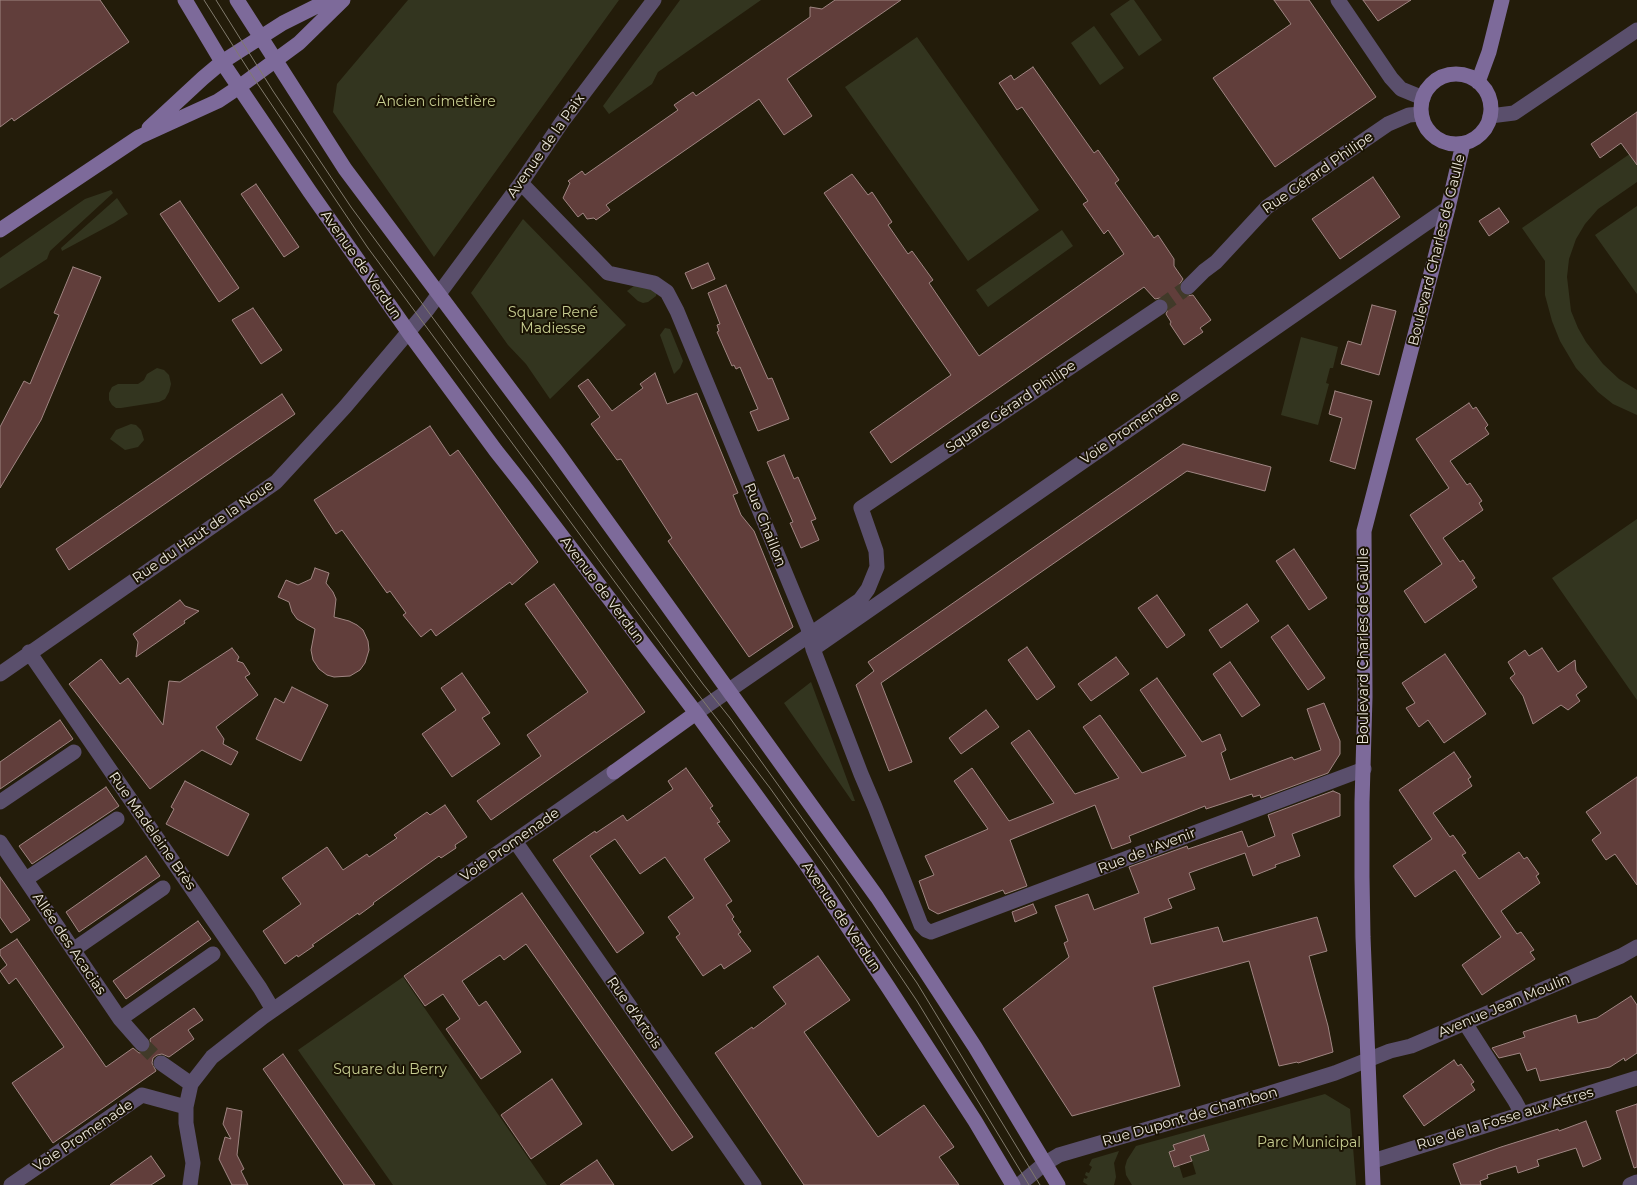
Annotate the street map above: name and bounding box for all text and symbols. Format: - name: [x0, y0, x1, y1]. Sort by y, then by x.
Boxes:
- street label: Avenue de la Paix: [504, 91, 588, 201]
- park label: Ancien cimetière: [376, 94, 496, 110]
- street label: Rue Gérard Philipe: [1259, 128, 1377, 218]
- street label: Boulevard Charles de Gaulle: [1405, 152, 1469, 348]
- street label: Avenue de Verdun: [317, 207, 405, 323]
- park label: Square René Madiesse: [508, 305, 598, 338]
- street label: Square Gérard Philipe: [943, 357, 1079, 457]
- street label: Voie Promenade: [1077, 388, 1183, 468]
- street label: Rue du Haut de la Noue: [129, 477, 277, 587]
- street label: Rue Chaillon: [741, 481, 789, 569]
- street label: Avenue de Verdun: [556, 533, 648, 647]
- street label: Boulevard Charles de Gaulle: [1356, 548, 1372, 744]
- street label: Rue Madeleine Brès: [105, 769, 199, 893]
- street label: Voie Promenade: [457, 805, 563, 885]
- street label: Rue de l'Avenir: [1096, 825, 1198, 877]
- street label: Avenue de Verdun: [798, 859, 884, 975]
- street label: Allée des Acacias: [29, 890, 109, 998]
- street label: Avenue Jean Moulin: [1435, 971, 1573, 1041]
- street label: Rue d'Artois: [603, 974, 665, 1052]
- park label: Square du Berry: [333, 1062, 447, 1078]
- street label: Rue Dupont de Chambon: [1100, 1084, 1280, 1150]
- street label: Rue de la Fosse aux Astres: [1414, 1084, 1596, 1154]
- street label: Voie Promenade: [30, 1096, 136, 1176]
- park label: Parc Municipal: [1257, 1135, 1361, 1151]

